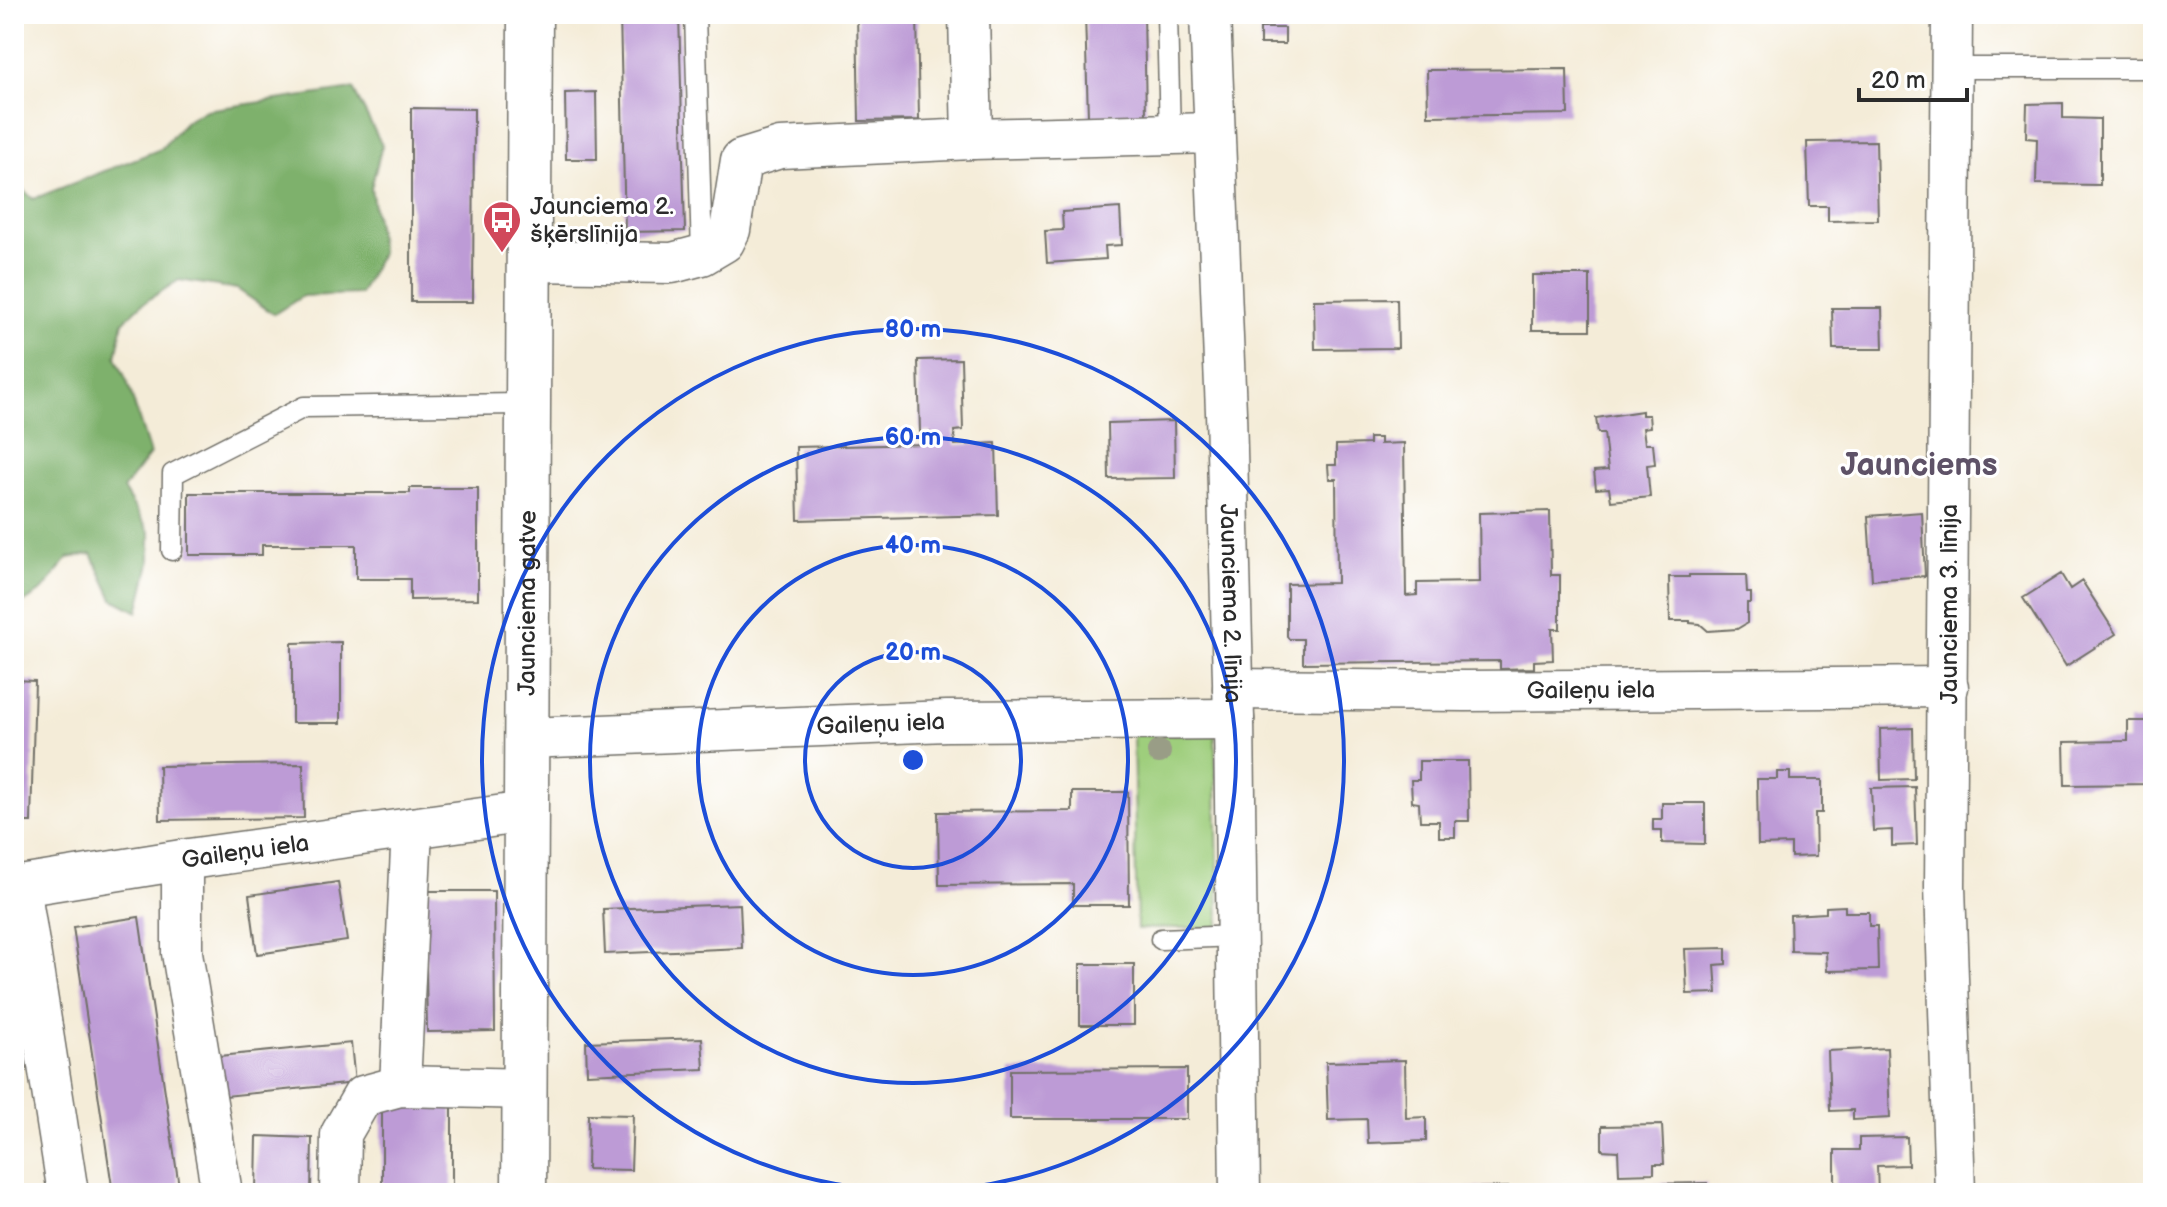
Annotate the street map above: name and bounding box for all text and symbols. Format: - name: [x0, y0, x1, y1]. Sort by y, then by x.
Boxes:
- scale bar: [1859, 52, 1967, 102]
- text: 20 m: [1871, 66, 1926, 95]
- place label: Jaunciema 2. šķērslīnija: [530, 192, 674, 249]
- bus stop icon: Jaunciema 2. šķērslīnija: [481, 199, 523, 254]
- text: 80 m: [885, 315, 941, 344]
- text: 60 m: [885, 423, 941, 452]
- district label: Jaunciems: [1841, 446, 1997, 485]
- street label: Jaunciema 2. līnija: [1213, 503, 1248, 704]
- street label: Jaunciema 3. līnija: [1935, 504, 1964, 704]
- street label: Jaunciema gatve: [513, 510, 542, 696]
- text: 40 m: [885, 531, 941, 560]
- text: 20 m: [885, 638, 941, 667]
- street label: Gaileņu iela: [1527, 675, 1655, 705]
- street label: Gaileņu iela: [816, 707, 946, 741]
- centre of rings: [899, 746, 927, 774]
- street label: Gaileņu iela: [180, 828, 311, 875]

